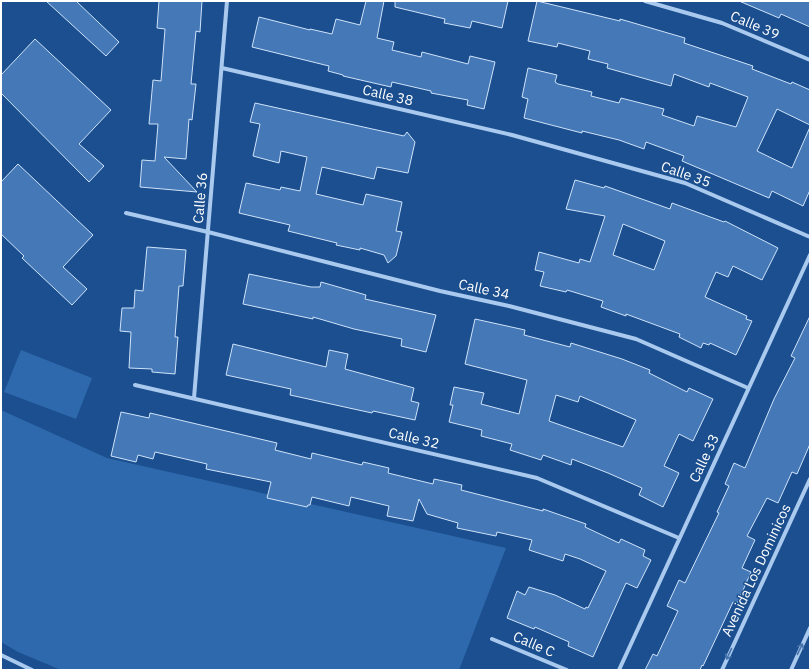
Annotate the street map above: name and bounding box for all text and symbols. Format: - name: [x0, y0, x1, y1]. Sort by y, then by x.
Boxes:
- street label: Calle 39: [728, 7, 782, 43]
- street label: Calle 38: [361, 80, 415, 110]
- street label: Calle 35: [659, 157, 713, 191]
- street label: Calle 36: [189, 172, 211, 224]
- street label: Calle 34: [457, 275, 511, 303]
- street label: Calle 32: [387, 423, 441, 453]
- street label: Calle 33: [685, 431, 723, 485]
- street label: Avenida Los Dominicos: [717, 501, 795, 639]
- street label: Calle C: [511, 627, 558, 661]
- one-way arrow: [797, 643, 804, 655]
- one-way arrow: [725, 648, 732, 660]

